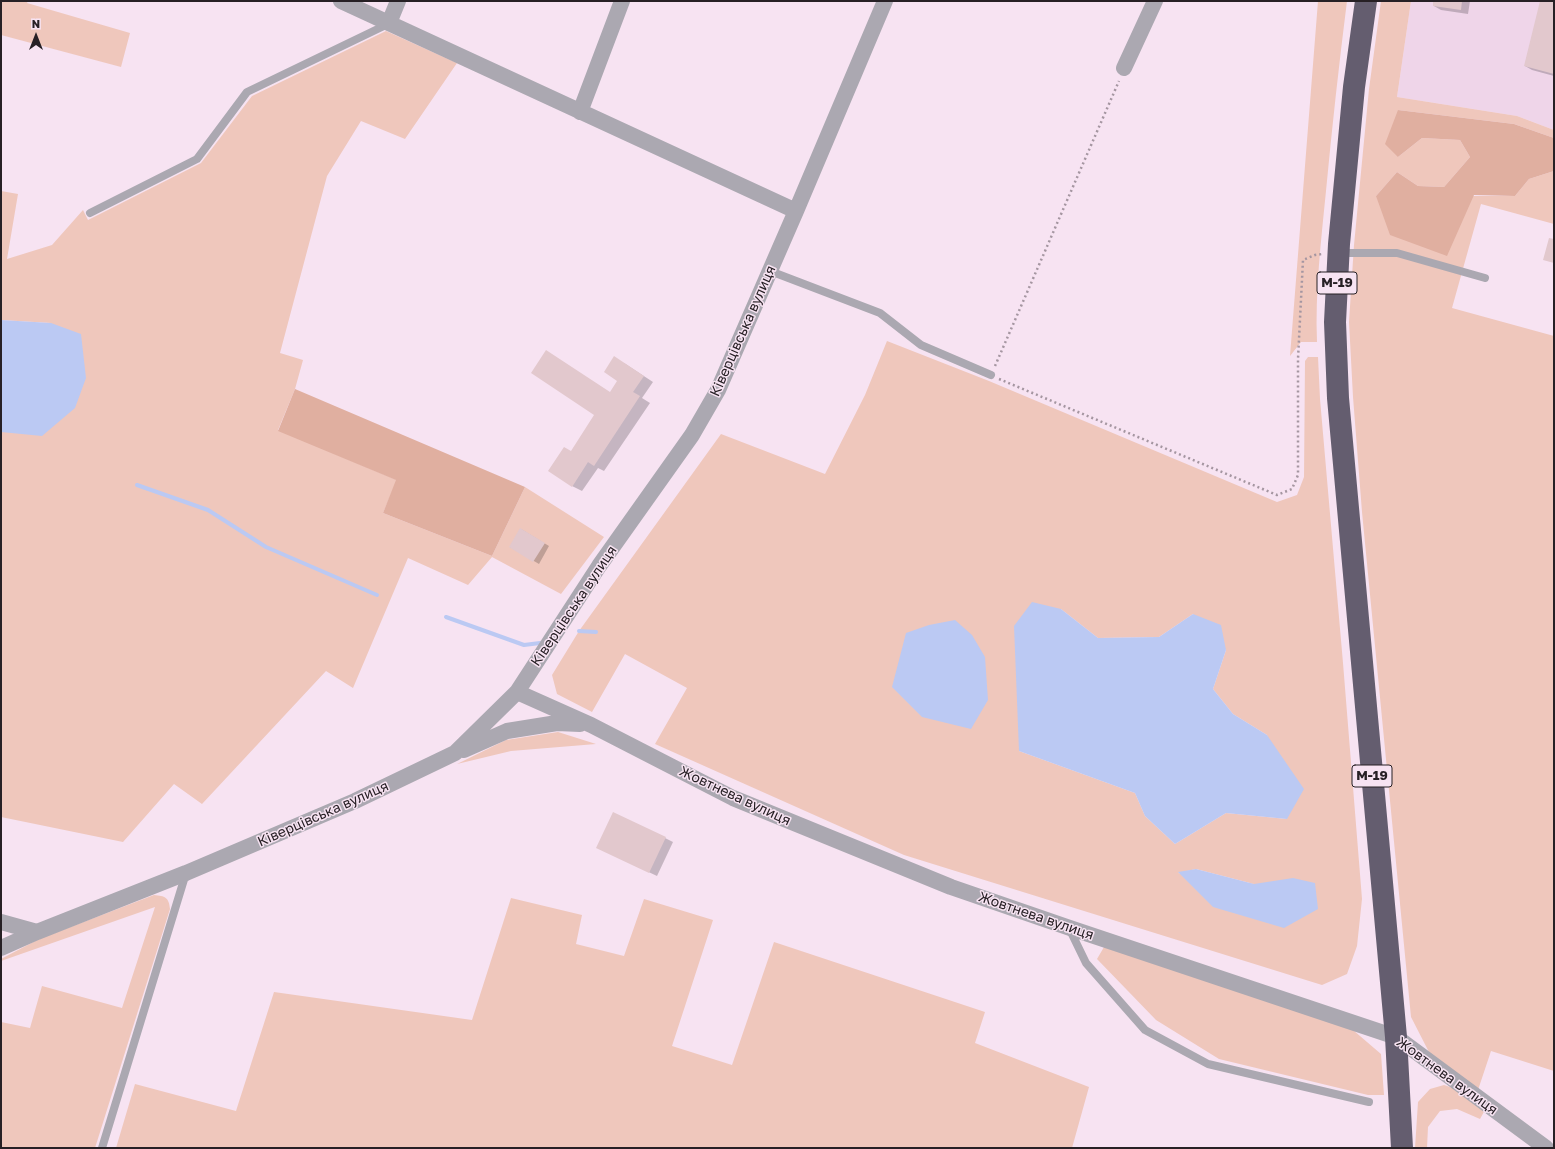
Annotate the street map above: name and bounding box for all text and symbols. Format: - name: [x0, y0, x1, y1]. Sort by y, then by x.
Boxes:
- north arrow: [16, 16, 56, 56]
- text: N: [32, 17, 40, 30]
- street label: Ківерцівська вулиця: [707, 263, 779, 399]
- road number: М-19: [1317, 272, 1357, 294]
- street label: Ківерцівська вулиця: [527, 543, 621, 669]
- street label: Жовтнева вулиця: [677, 763, 793, 829]
- road number: М-19: [1352, 765, 1392, 787]
- street label: Ківерцівська вулиця: [255, 778, 391, 850]
- street label: Жовтнева вулиця: [976, 888, 1096, 944]
- street label: Жовтнева вулиця: [1393, 1034, 1501, 1118]

